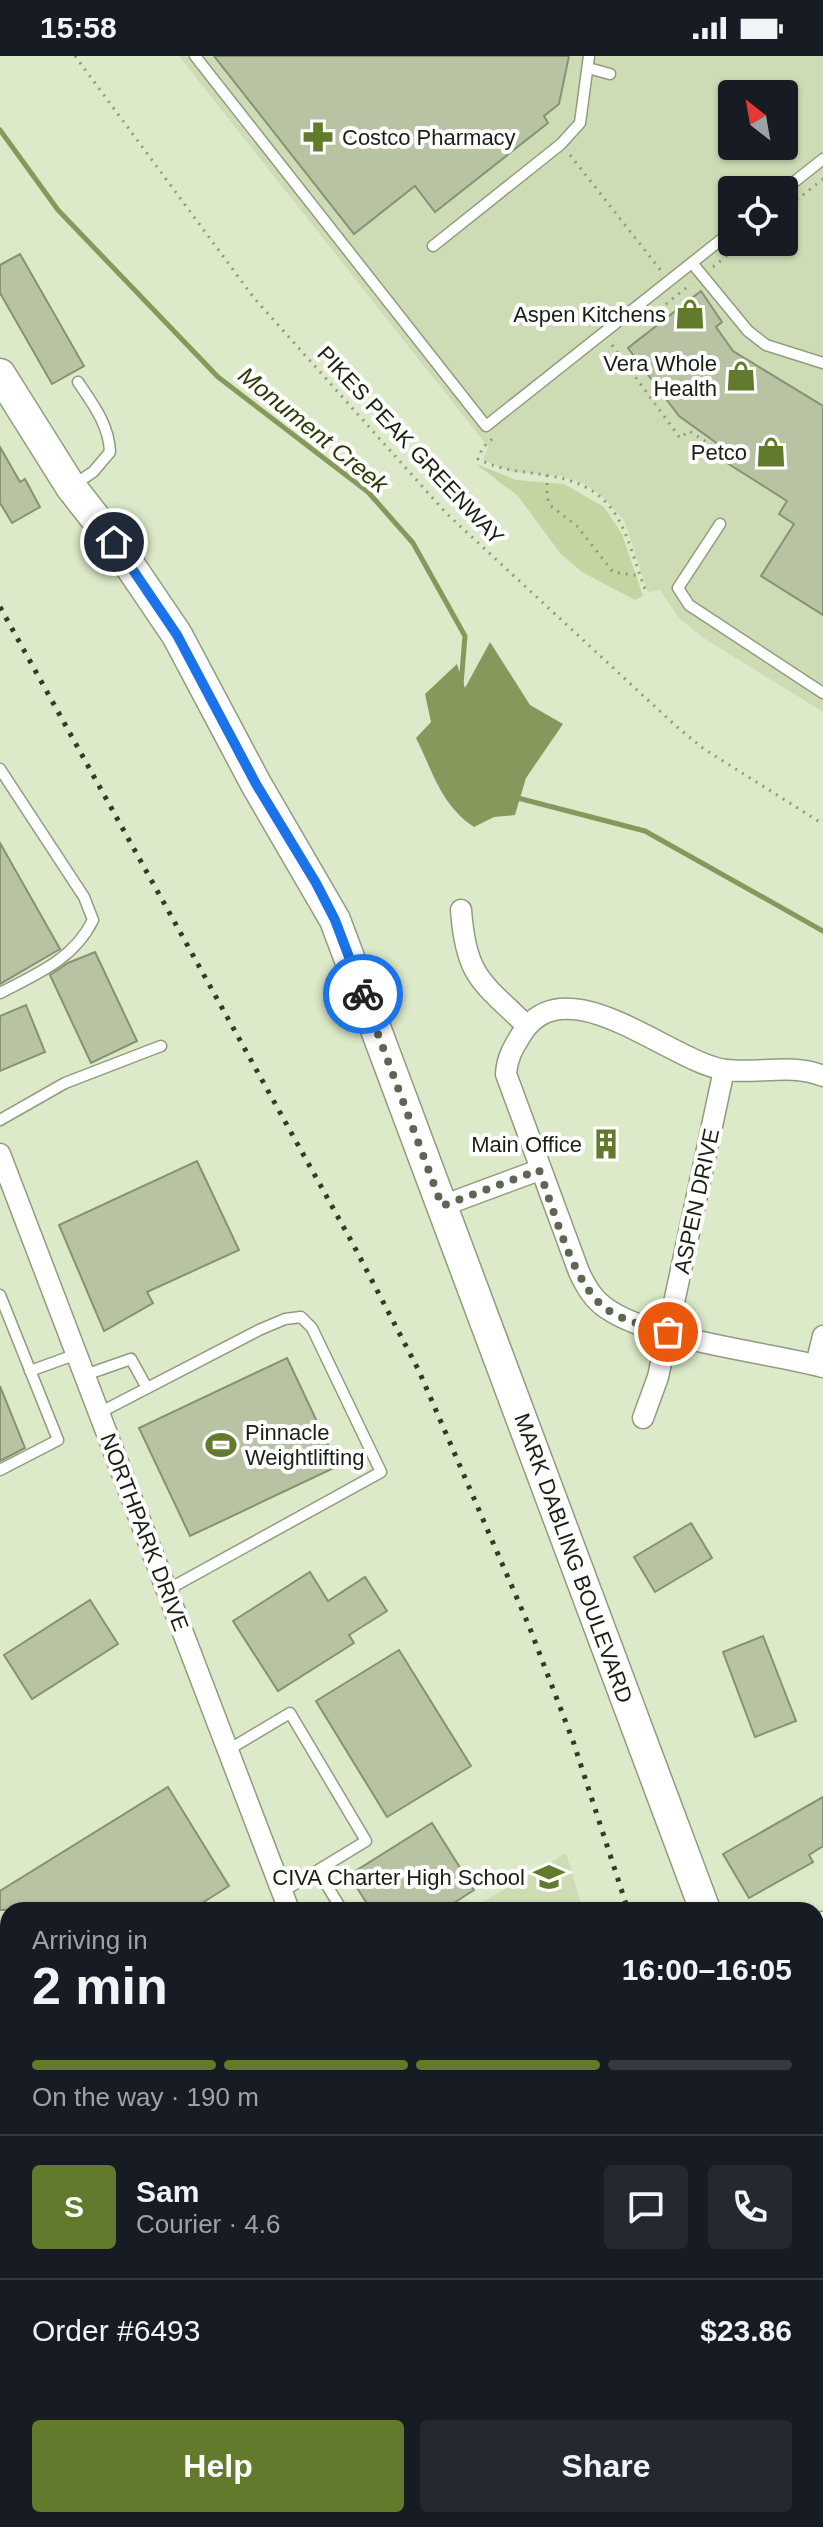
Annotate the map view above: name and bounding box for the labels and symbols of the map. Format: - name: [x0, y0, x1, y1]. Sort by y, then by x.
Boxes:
- north arrow: [718, 80, 798, 160]
- pharmacy icon: Costco Pharmacy: [301, 120, 335, 154]
- place label: Costco Pharmacy: [342, 125, 516, 150]
- shop icon: Aspen Kitchens: [673, 297, 707, 331]
- place label: Aspen Kitchens: [513, 302, 666, 327]
- street label: PIKES PEAK GREENWAY: [312, 341, 509, 550]
- place label: Vera Whole Health: [603, 351, 717, 401]
- shop icon: Vera Whole Health: [724, 359, 758, 393]
- water label: Monument Creek: [233, 361, 395, 499]
- shop icon: Petco: [754, 435, 788, 469]
- place label: Petco: [691, 440, 747, 465]
- pin: [80, 508, 148, 576]
- courier: [323, 954, 403, 1034]
- street label: ASPEN DRIVE: [669, 1126, 724, 1276]
- building icon: Main Office: [589, 1127, 623, 1161]
- place label: Main Office: [471, 1132, 582, 1157]
- pin: [634, 1298, 702, 1366]
- street label: MARK DABLING BOULEVARD: [509, 1410, 638, 1706]
- place label: Pinnacle Weightlifting: [245, 1420, 364, 1470]
- sports icon: Pinnacle Weightlifting: [204, 1428, 238, 1462]
- street label: NORTHPARK DRIVE: [95, 1430, 194, 1634]
- school or university icon: CIVA Charter High School: [532, 1860, 566, 1894]
- place label: CIVA Charter High School: [272, 1865, 525, 1890]

